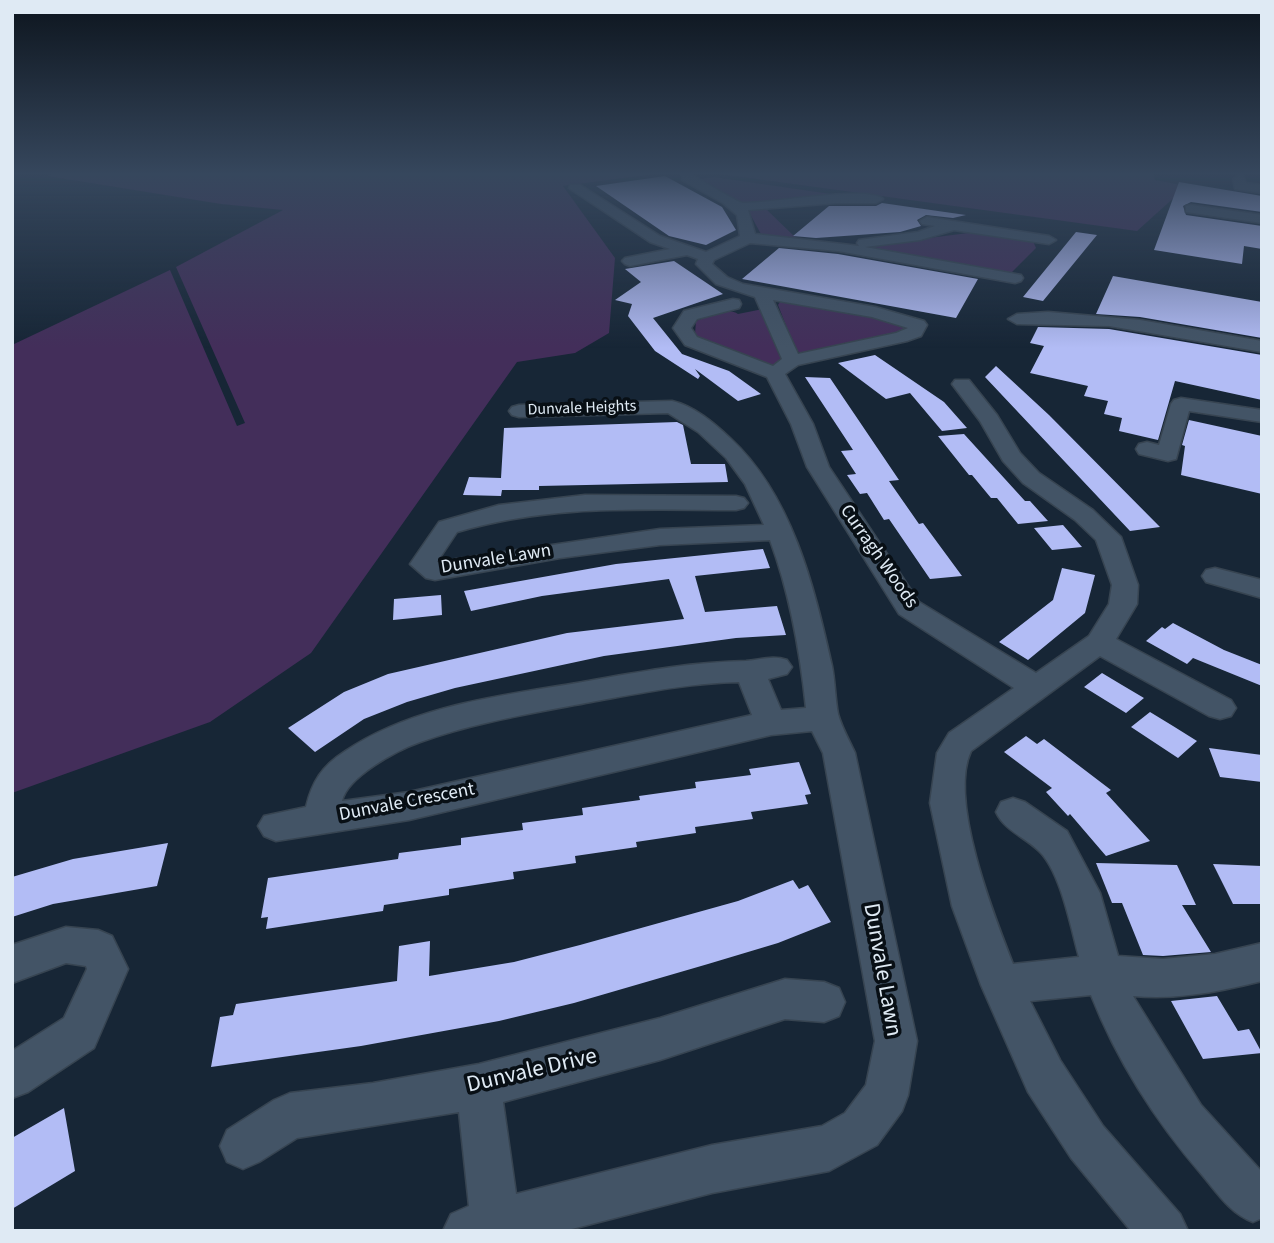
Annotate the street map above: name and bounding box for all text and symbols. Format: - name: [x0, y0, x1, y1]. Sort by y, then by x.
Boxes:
- street label: Dunvale Heights: [527, 398, 637, 420]
- street label: Curragh Woods: [834, 501, 922, 613]
- street label: Dunvale Lawn: [439, 540, 553, 580]
- street label: Dunvale Crescent: [337, 779, 477, 827]
- street label: Dunvale Lawn: [856, 901, 906, 1039]
- street label: Dunvale Drive: [464, 1044, 600, 1100]

